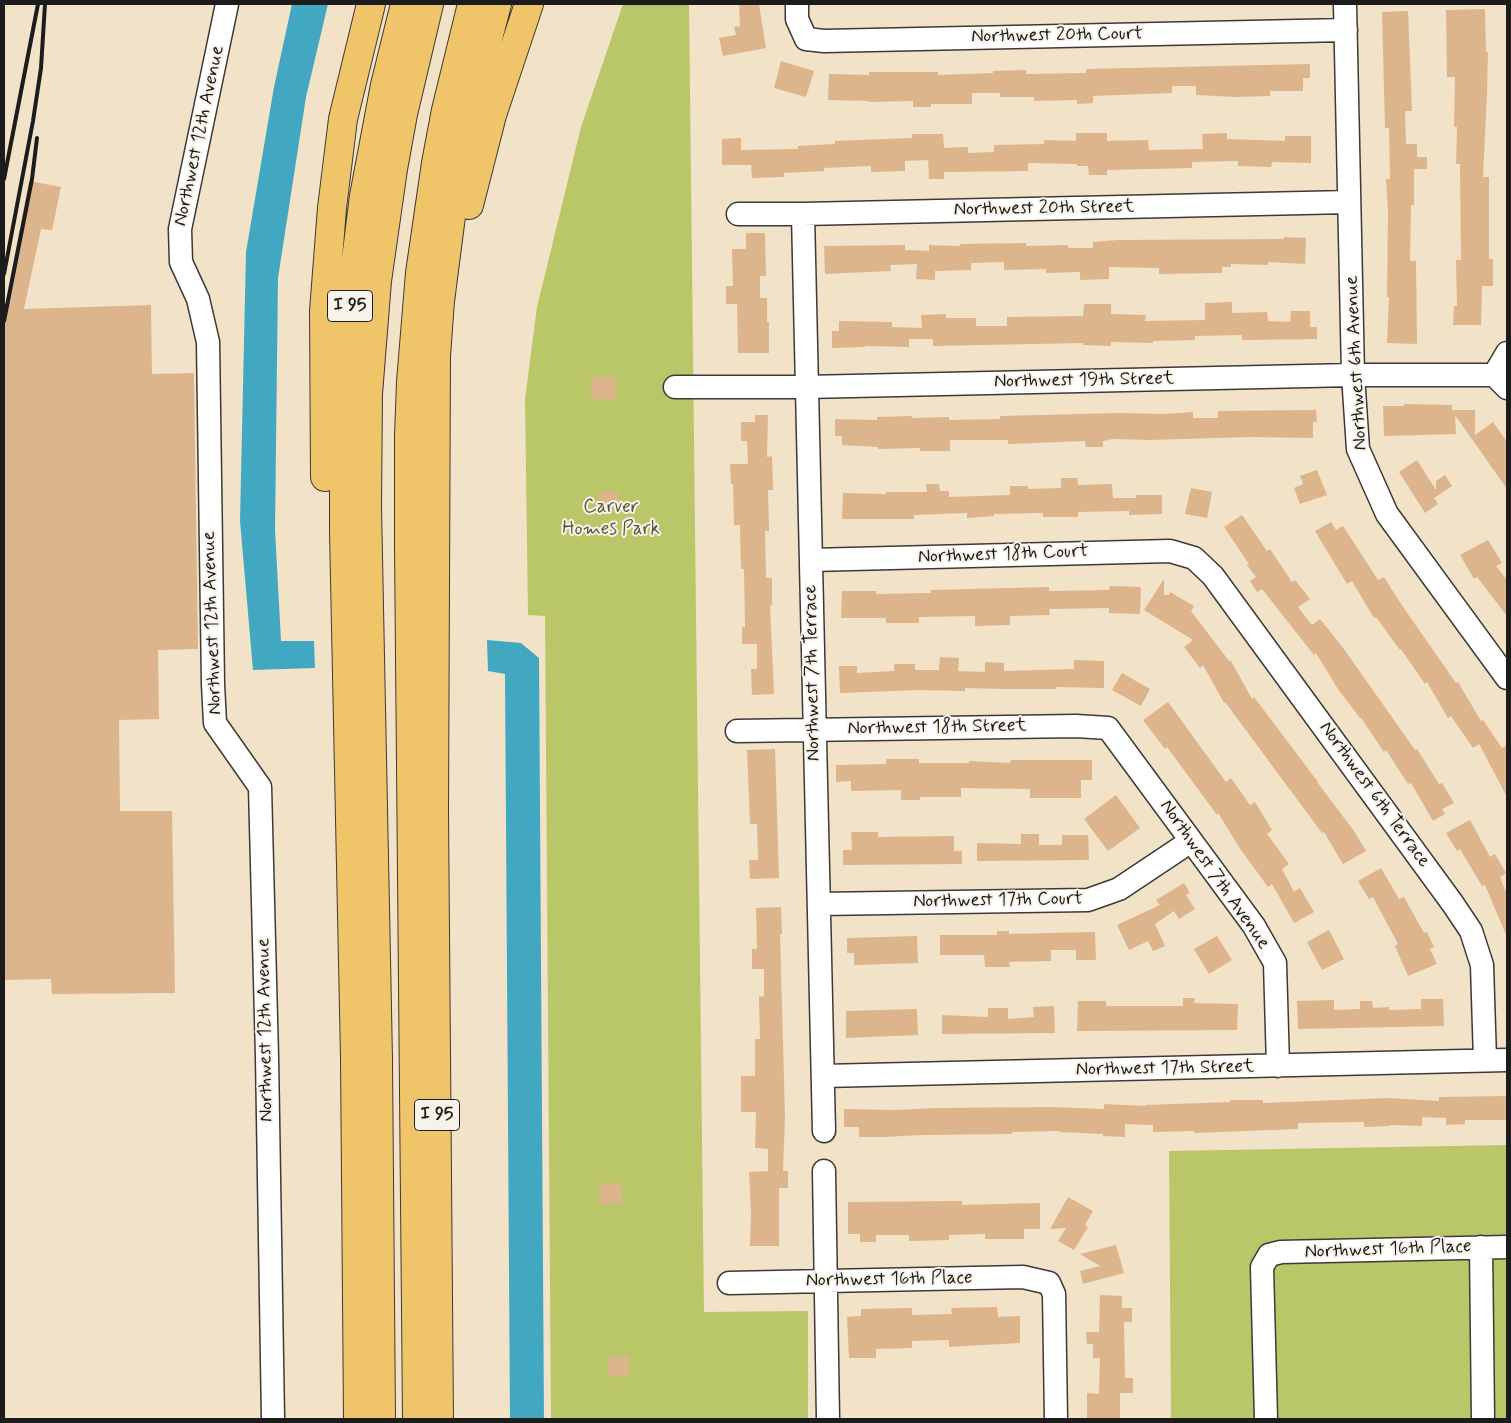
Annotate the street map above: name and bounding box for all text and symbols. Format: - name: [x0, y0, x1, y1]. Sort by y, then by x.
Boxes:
- street label: Northwest 20th Court: [971, 23, 1143, 49]
- street label: Northwest 12th Avenue: [170, 44, 230, 228]
- street label: Northwest 20th Street: [954, 196, 1134, 222]
- street label: Northwest 6th Avenue: [1341, 275, 1373, 451]
- road number: I 95: [328, 290, 372, 322]
- street label: Northwest 19th Street: [994, 368, 1174, 394]
- park label: Carver Homes Park: [562, 497, 660, 541]
- street label: Northwest 12th Avenue: [198, 531, 228, 715]
- street label: Northwest 18th Court: [917, 541, 1089, 569]
- street label: Northwest 7th Terrace: [800, 585, 826, 761]
- street label: Northwest 18th Street: [847, 715, 1027, 741]
- street label: Northwest 6th Terrace: [1313, 718, 1435, 872]
- street label: Northwest 7th Avenue: [1154, 796, 1274, 954]
- street label: Northwest 17th Court: [913, 888, 1083, 914]
- street label: Northwest 12th Avenue: [253, 938, 279, 1122]
- street label: Northwest 17th Street: [1076, 1056, 1254, 1082]
- road number: I 95: [414, 1100, 460, 1130]
- street label: Northwest 16th Place: [1304, 1236, 1472, 1264]
- street label: Northwest 16th Place: [805, 1267, 973, 1293]

